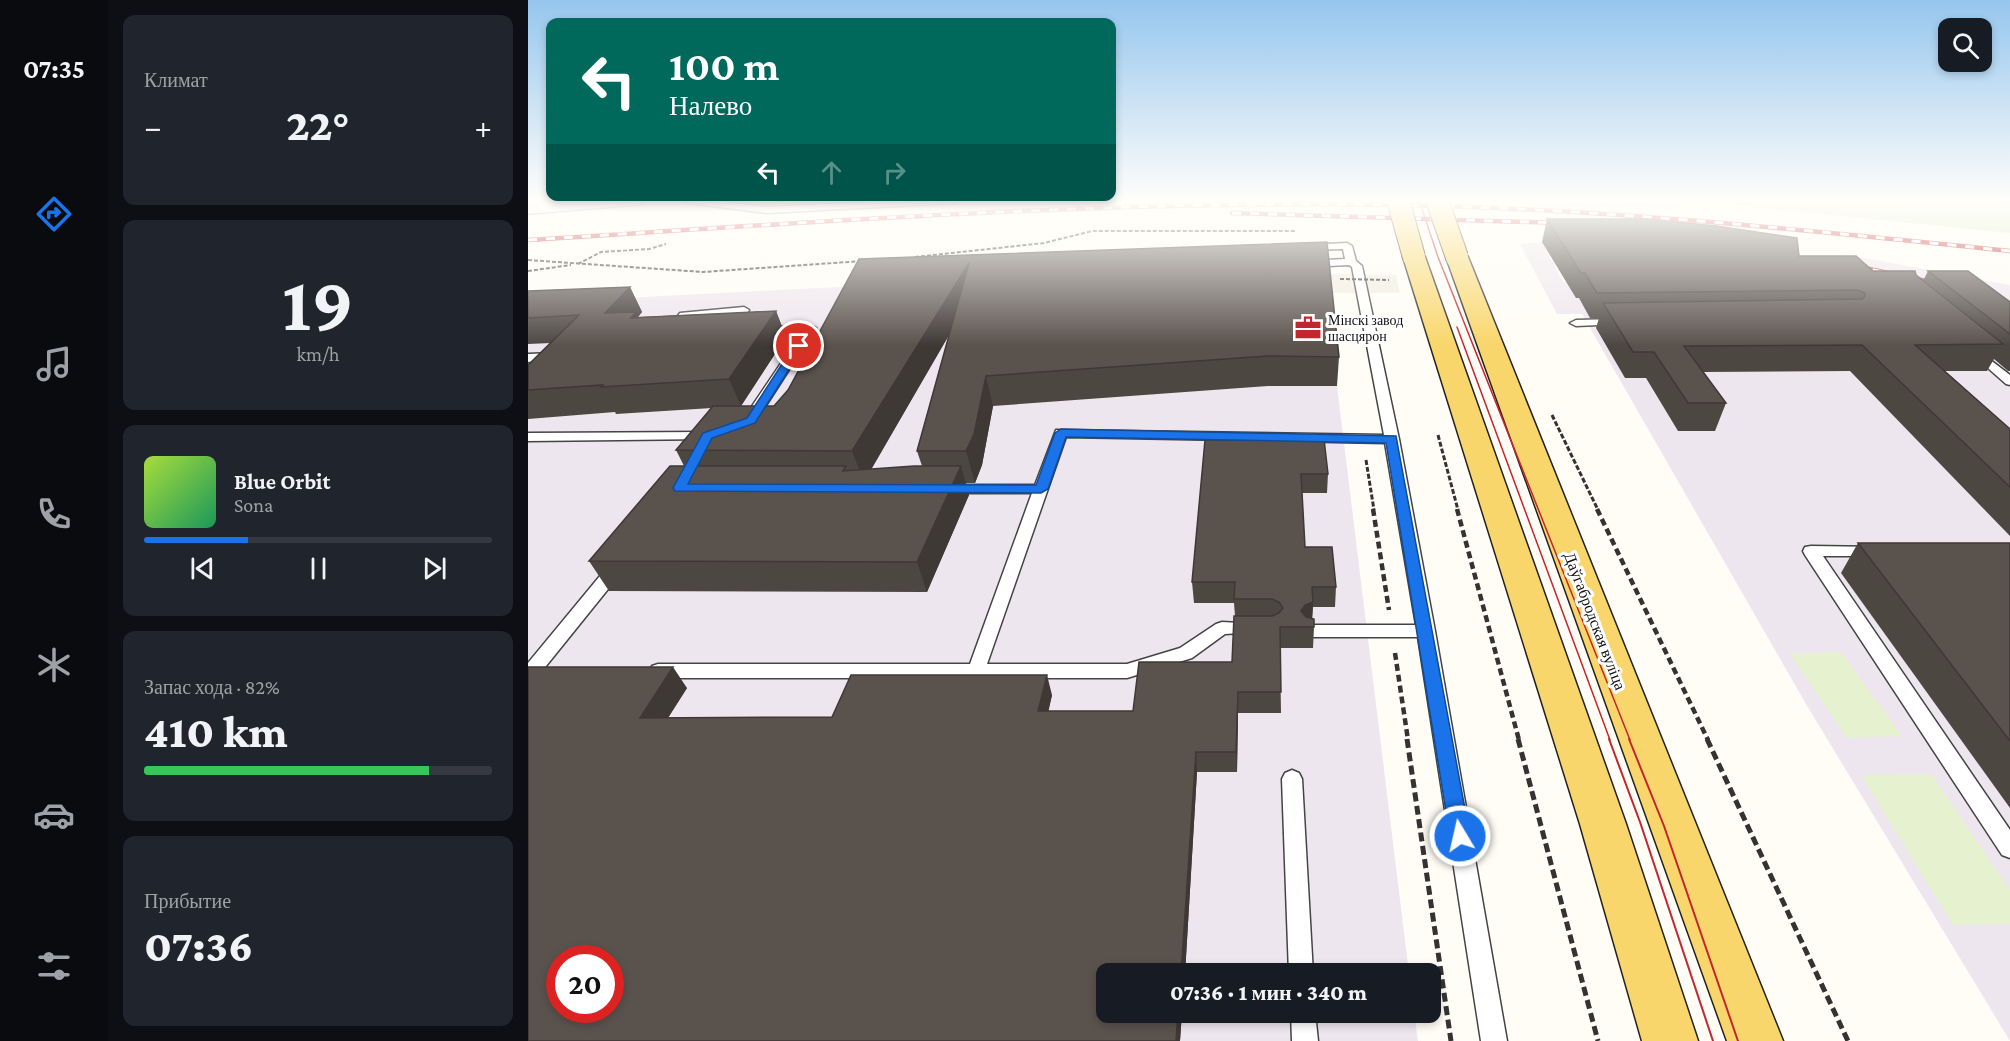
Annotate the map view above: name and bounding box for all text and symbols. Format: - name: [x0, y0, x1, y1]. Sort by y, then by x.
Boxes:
- map controls: [1938, 18, 1992, 72]
- button: search: [1938, 18, 1992, 72]
- icon: left: [570, 42, 648, 120]
- text: 100 m: [669, 42, 779, 89]
- text: 07:35: [23, 54, 85, 84]
- text: Климат: [144, 69, 208, 91]
- text: Налево: [669, 91, 752, 121]
- text: 22°: [286, 100, 350, 150]
- text: −: [144, 108, 161, 145]
- text: +: [475, 108, 492, 145]
- icon: left: [752, 156, 785, 189]
- icon: ahead: [815, 156, 848, 189]
- icon: right: [878, 156, 911, 189]
- icon: directions: [33, 193, 75, 235]
- text: 19: [282, 260, 354, 347]
- place label: Мінскі завод шасцярон: [1328, 312, 1403, 344]
- office icon: Мінскі завод шасцярон: [1293, 313, 1323, 343]
- pin: [773, 320, 824, 371]
- icon: arrive: [782, 329, 815, 362]
- icon: music: [33, 343, 75, 385]
- text: km/h: [296, 343, 340, 365]
- text: Blue Orbit: [234, 469, 330, 494]
- icon: phone: [33, 493, 75, 535]
- text: Sona: [234, 494, 273, 516]
- street label: Даўгабродская вуліца: [1560, 550, 1629, 693]
- icon: previous: [186, 552, 219, 585]
- icon: pause: [302, 552, 335, 585]
- icon: next: [418, 552, 451, 585]
- icon: climate: [33, 644, 75, 686]
- text: Запас хода · 82%: [144, 676, 280, 698]
- text: 410 km: [144, 707, 287, 757]
- icon: car: [33, 794, 75, 836]
- position arrow: [1428, 804, 1492, 868]
- text: Прибытие: [144, 890, 231, 912]
- text: 07:36: [144, 921, 253, 971]
- icon: filters: [33, 945, 75, 987]
- speed limit sign: 20: [546, 945, 624, 1023]
- text: 07:36 · 1 мин · 340 m: [1170, 980, 1367, 1005]

